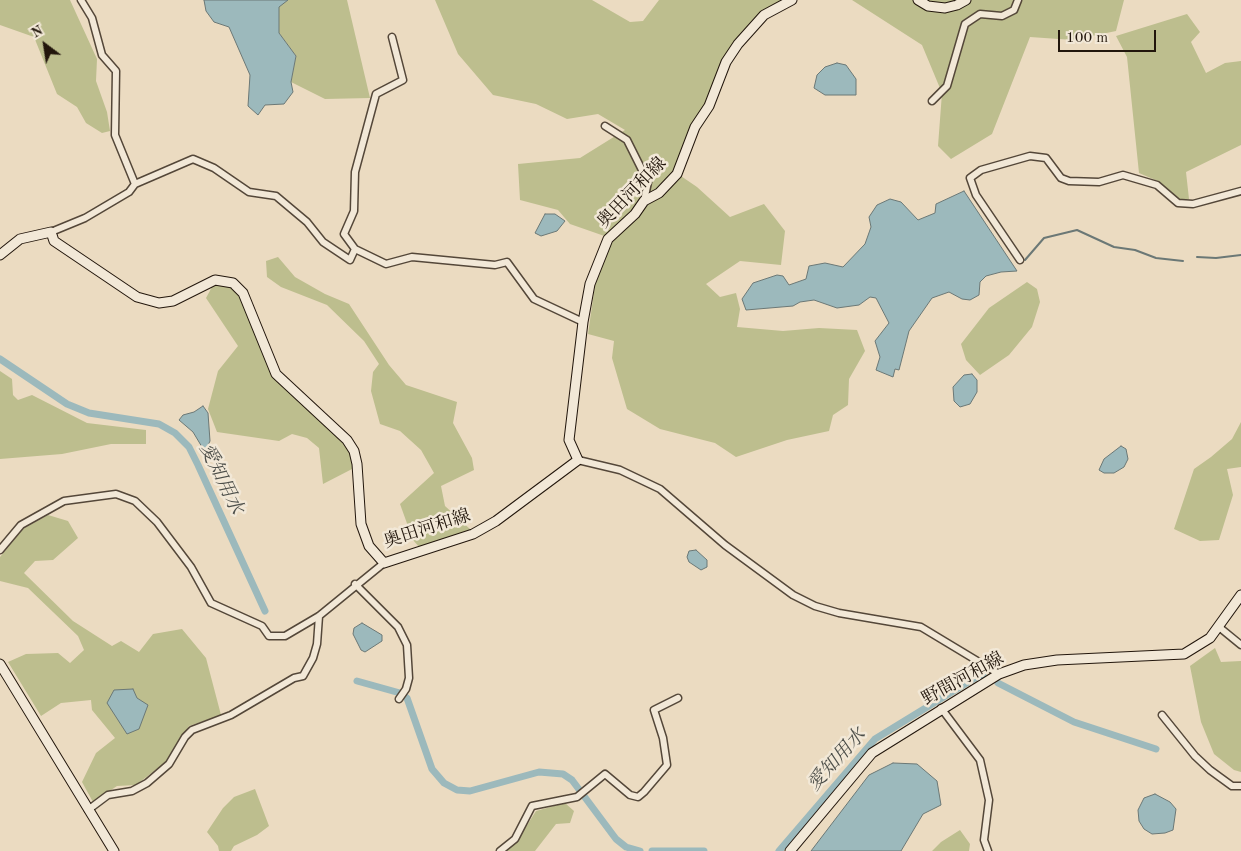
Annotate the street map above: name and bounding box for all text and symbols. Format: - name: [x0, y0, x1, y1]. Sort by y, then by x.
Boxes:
- north arrow: [20, 20, 70, 70]
- scale bar: [1061, 20, 1158, 52]
- text: N: [29, 23, 45, 41]
- text: 100 m: [1066, 31, 1108, 46]
- street label: 奥田河和線: [593, 153, 671, 233]
- water label: 愛知用水: [194, 440, 248, 518]
- street label: 奥田河和線: [381, 505, 473, 553]
- street label: 野間河和線: [918, 648, 1008, 710]
- water label: 愛知用水: [803, 724, 871, 796]

